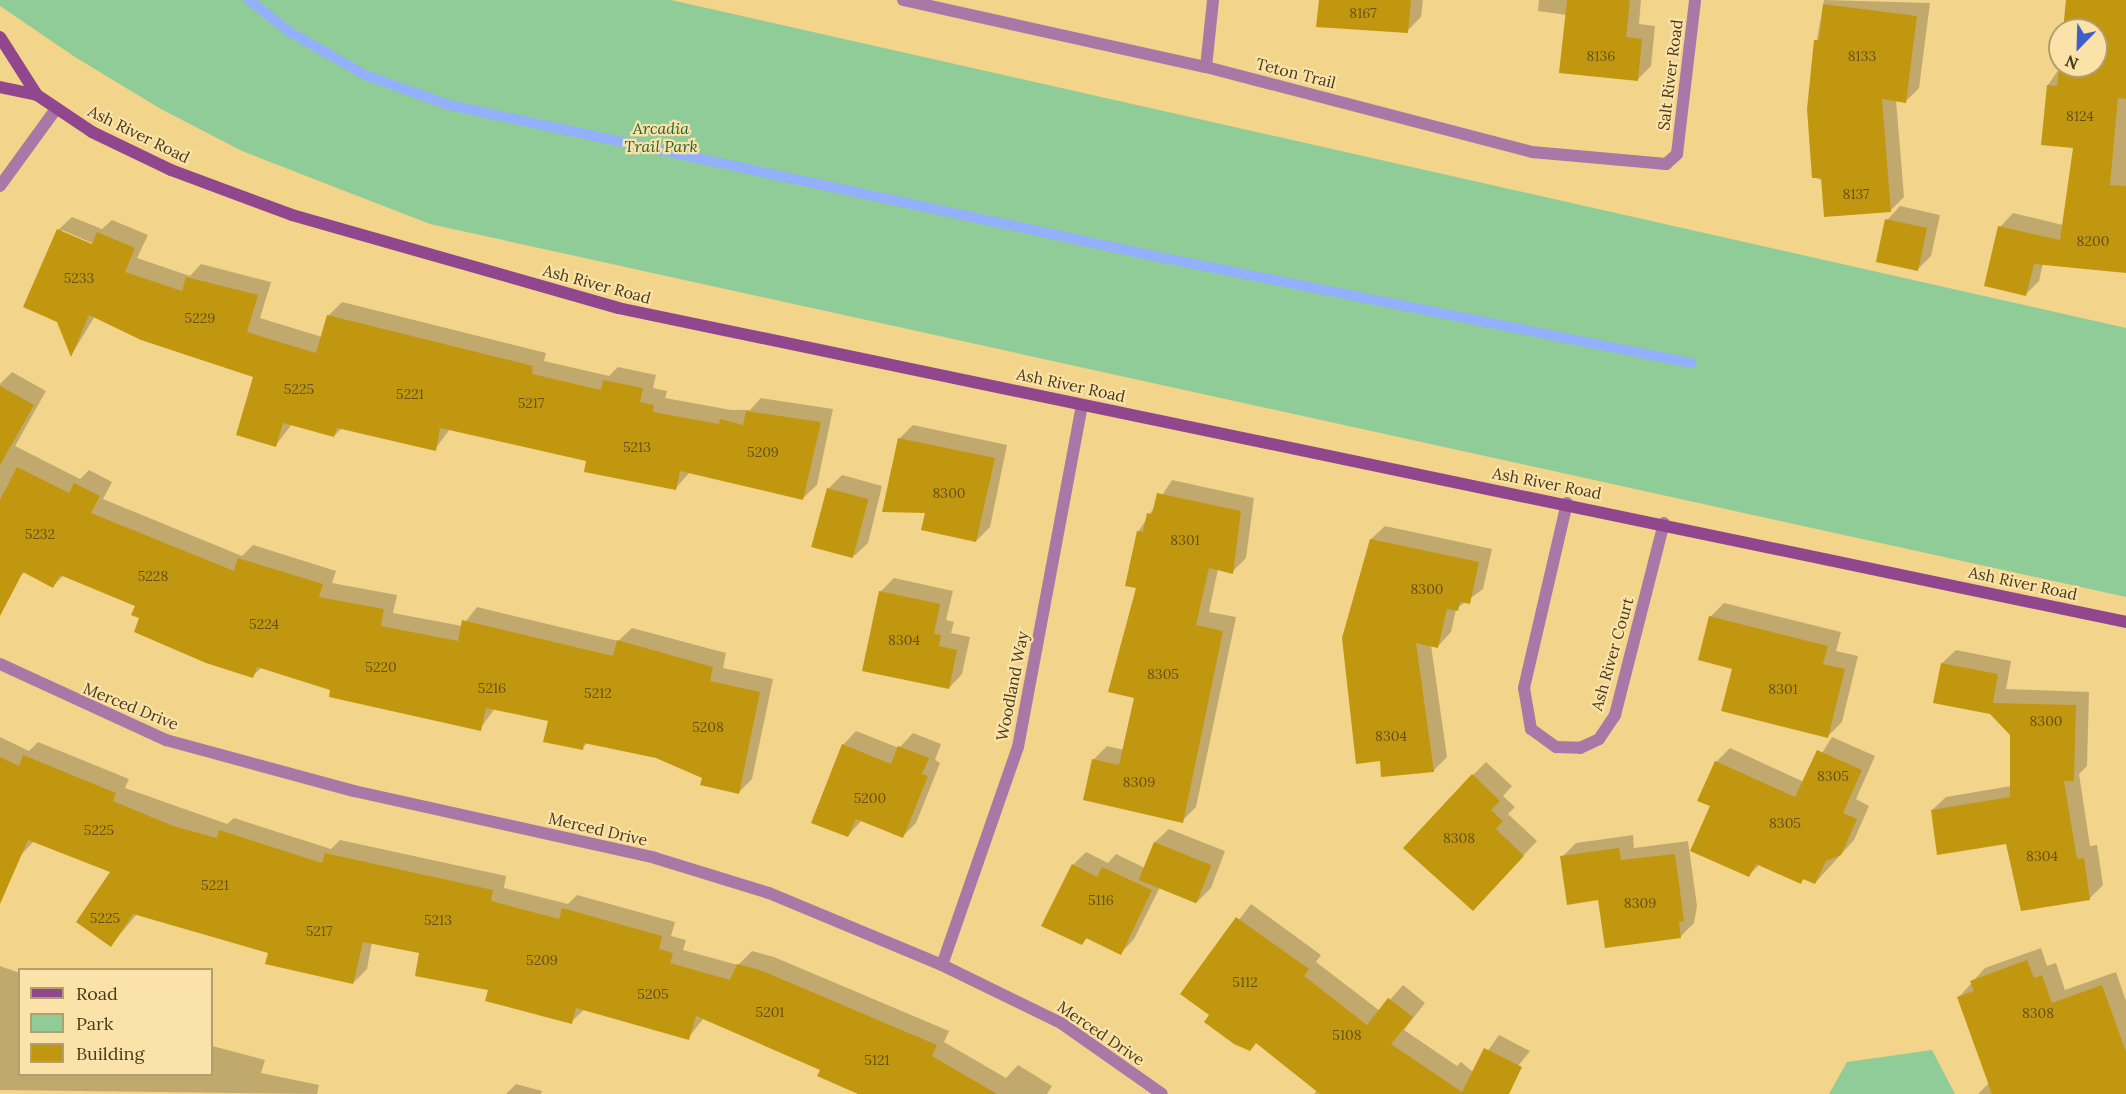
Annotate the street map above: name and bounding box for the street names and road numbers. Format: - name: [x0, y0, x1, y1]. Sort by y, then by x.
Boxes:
- street label: Salt River Road: [1654, 18, 1686, 132]
- street label: Teton Trail: [1254, 54, 1338, 92]
- street label: Ash River Road: [85, 101, 193, 167]
- street label: Ash River Road: [541, 260, 653, 308]
- street label: Ash River Road: [1015, 364, 1127, 406]
- street label: Ash River Road: [1491, 463, 1603, 503]
- street label: Ash River Road: [1967, 562, 2079, 604]
- street label: Ash River Court: [1587, 595, 1637, 713]
- street label: Woodland Way: [992, 629, 1032, 743]
- street label: Merced Drive: [81, 678, 181, 734]
- street label: Merced Drive: [547, 808, 649, 850]
- street label: Merced Drive: [1054, 997, 1148, 1069]

